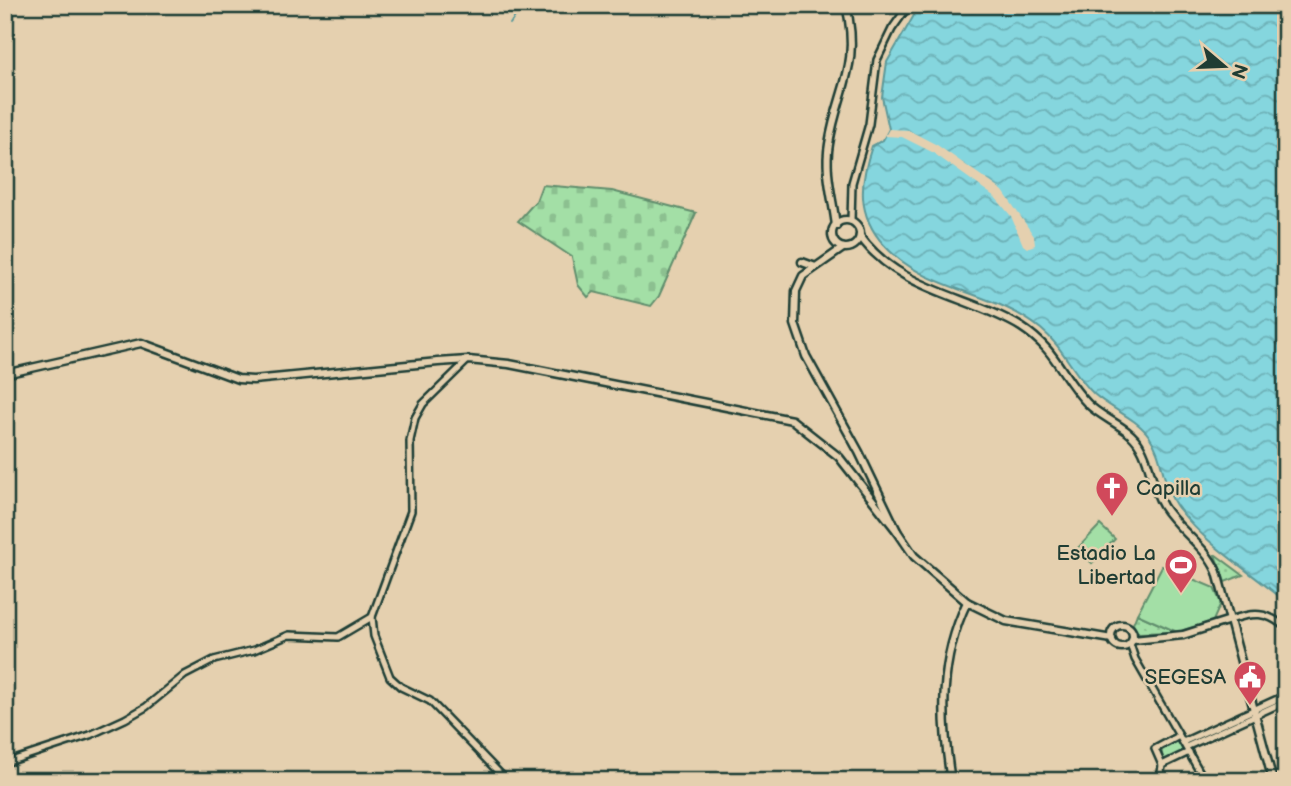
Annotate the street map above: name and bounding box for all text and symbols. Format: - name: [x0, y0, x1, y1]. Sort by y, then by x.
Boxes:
- north arrow: [1190, 32, 1260, 102]
- text: N: [1225, 61, 1252, 82]
- church icon: Capilla: [1093, 469, 1131, 518]
- place label: Capilla: [1136, 476, 1201, 501]
- place label: Estadio La Libertad: [1056, 541, 1156, 590]
- sports icon: Estadio La Libertad: [1162, 546, 1200, 595]
- public building icon: SEGESA: [1231, 658, 1269, 707]
- place label: SEGESA: [1145, 665, 1226, 690]

